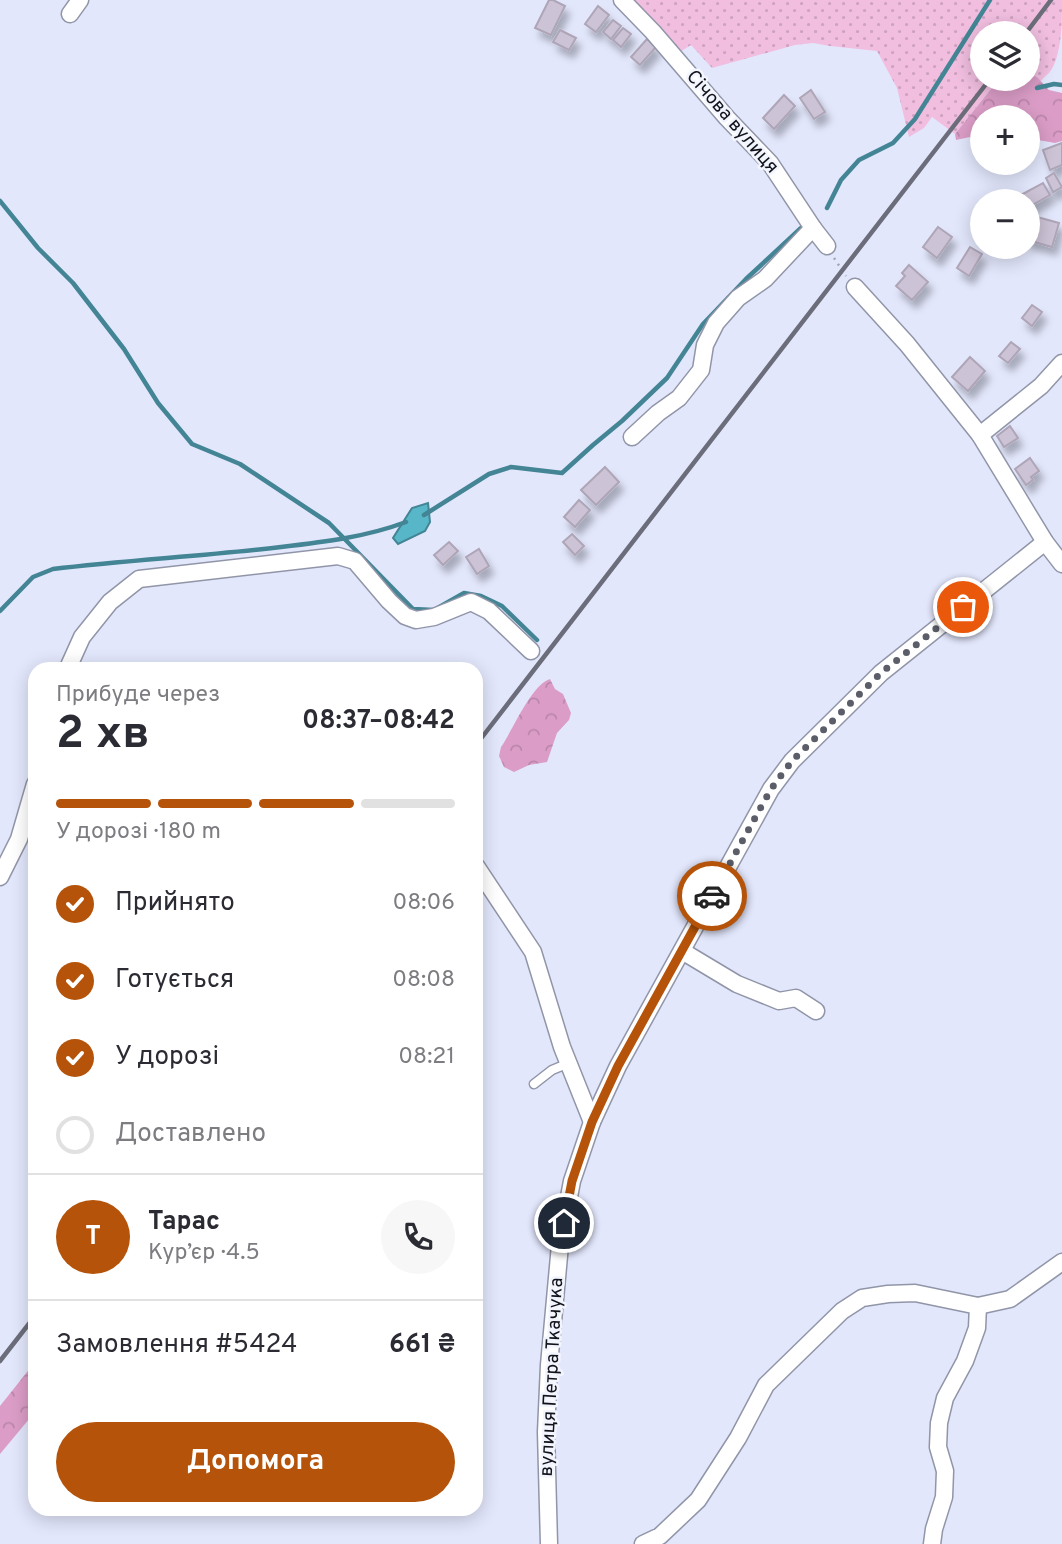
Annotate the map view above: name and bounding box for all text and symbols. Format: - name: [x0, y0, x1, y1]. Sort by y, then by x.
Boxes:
- map controls: [970, 21, 1040, 259]
- button: layers: [970, 21, 1040, 91]
- street label: Січова вулиця: [680, 65, 784, 179]
- button: +: [970, 105, 1040, 175]
- button: −: [970, 189, 1040, 259]
- pin: [933, 577, 993, 637]
- icon: bag: [944, 588, 982, 626]
- text: Прибуде через: [56, 681, 220, 710]
- text: 08:37–08:42: [302, 705, 455, 738]
- text: 2 хв: [56, 706, 150, 765]
- text: У дорозі · 180 m: [56, 818, 221, 847]
- courier: [677, 861, 747, 931]
- icon: car: [693, 877, 731, 915]
- icon: check: [56, 885, 94, 923]
- text: Прийнято: [115, 887, 235, 920]
- text: 08:06: [393, 889, 455, 918]
- icon: check: [56, 962, 94, 1000]
- text: Готується: [115, 964, 234, 997]
- text: 08:08: [392, 966, 455, 995]
- icon: check: [56, 1039, 94, 1077]
- text: У дорозі: [115, 1041, 219, 1074]
- text: 08:21: [398, 1043, 455, 1072]
- text: Доставлено: [115, 1118, 266, 1151]
- pin: [534, 1193, 594, 1253]
- button: phone: [381, 1200, 455, 1274]
- icon: home: [545, 1204, 583, 1242]
- text: Тарас: [148, 1206, 220, 1239]
- text: Т: [85, 1221, 101, 1254]
- text: Кур’єр · 4.5: [148, 1239, 260, 1268]
- street label: вулиця Петра Ткачука: [535, 1277, 569, 1477]
- text: Замовлення #5424: [56, 1329, 297, 1362]
- text: 661 ₴: [389, 1329, 455, 1362]
- button: Допомога: [56, 1422, 455, 1502]

